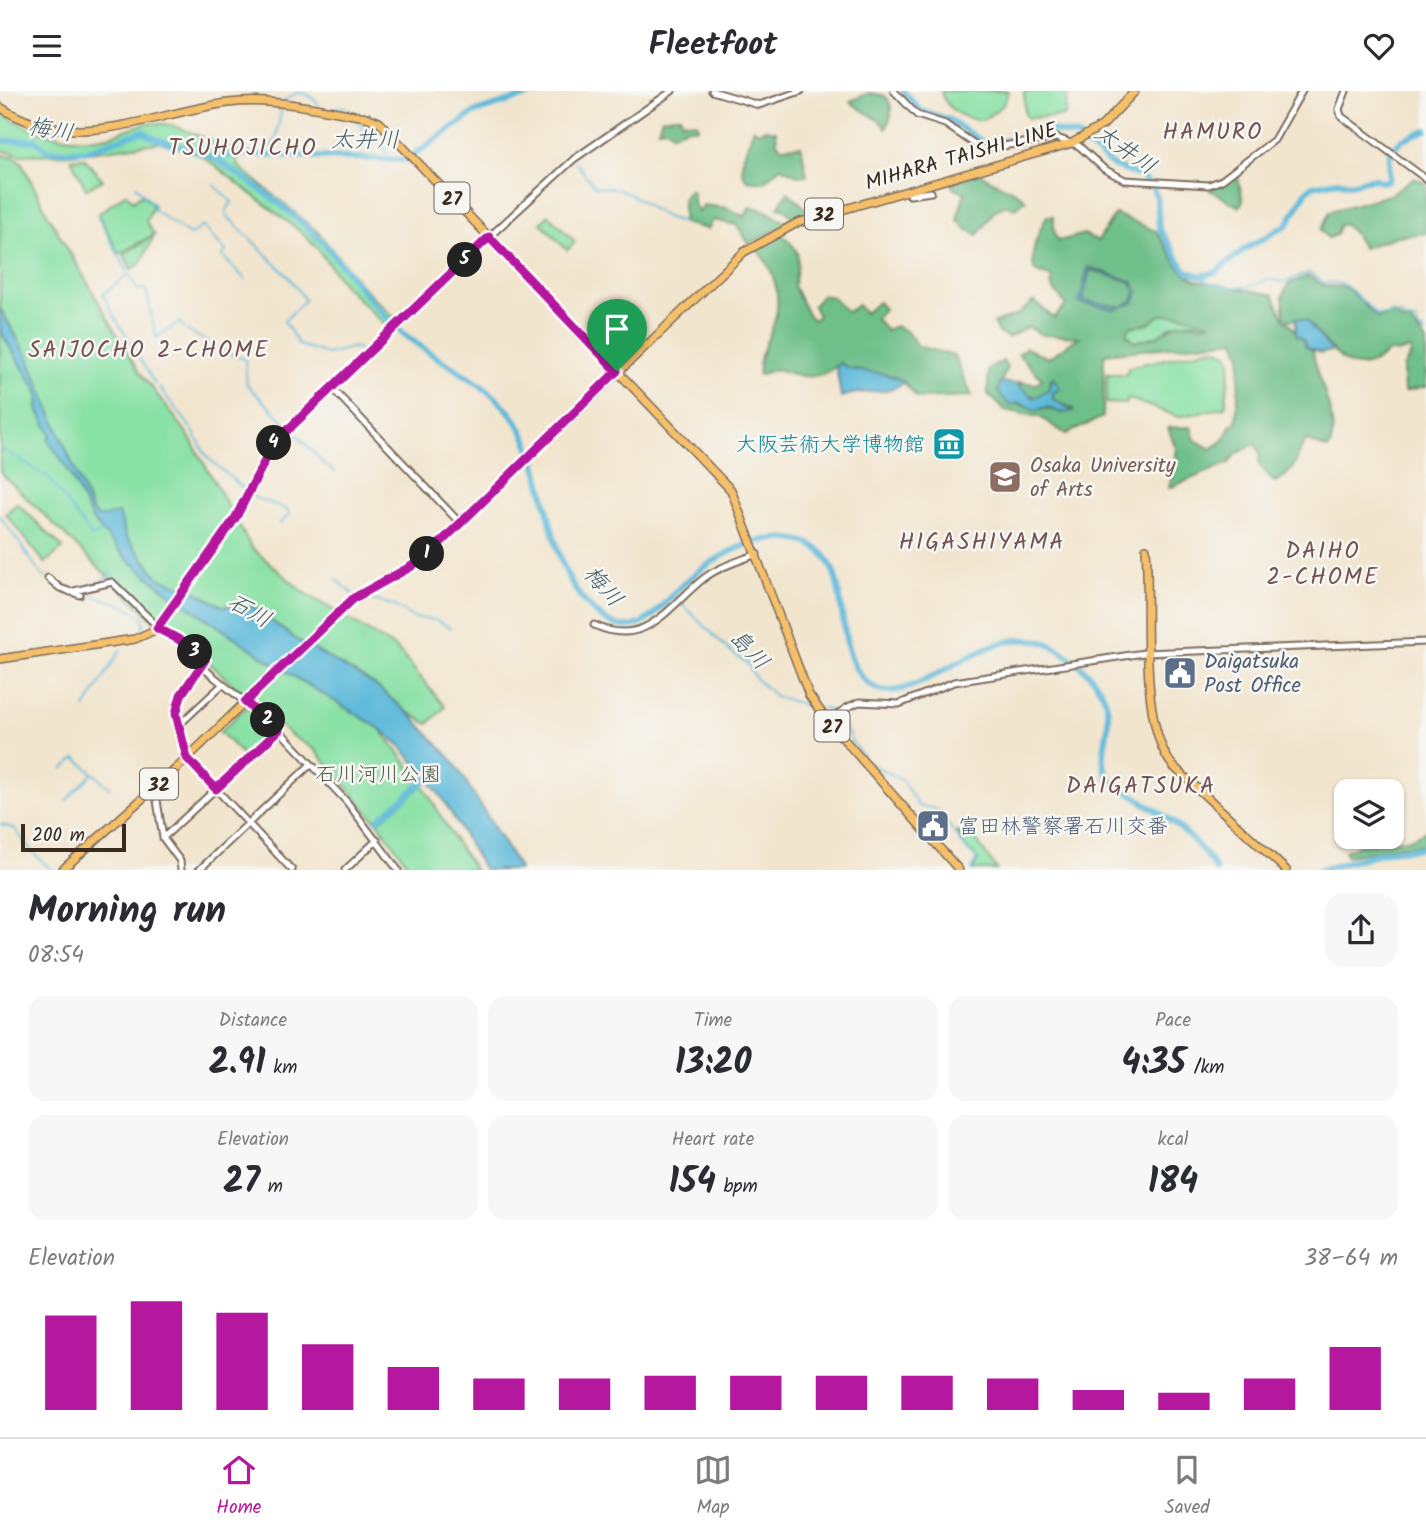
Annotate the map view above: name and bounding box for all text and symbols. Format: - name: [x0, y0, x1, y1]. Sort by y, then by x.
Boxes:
- text: Fleetfoot: [648, 20, 778, 71]
- icon: menu: [28, 27, 66, 65]
- icon: heart: [1360, 27, 1398, 65]
- water label: 梅川: [25, 110, 76, 152]
- street label: MIHARA TAISHI LINE: [861, 114, 1062, 201]
- district label: HAMURO: [1163, 115, 1263, 151]
- water label: 太井川: [1086, 116, 1163, 185]
- water label: 太井川: [331, 123, 400, 159]
- district label: TSUHOJICHO: [169, 131, 317, 167]
- road number: 27: [434, 183, 470, 213]
- road number: 32: [805, 199, 843, 230]
- pin: 5: [448, 243, 482, 277]
- text: 5: [460, 244, 469, 274]
- pin: [587, 299, 647, 371]
- icon: arrive: [598, 310, 636, 348]
- district label: SAIJOCHO 2-CHOME: [28, 333, 270, 369]
- pin: 4: [256, 425, 292, 461]
- museum icon: 大阪芸術大学博物館: [930, 425, 968, 463]
- text: 4: [268, 427, 279, 457]
- place label: 大阪芸術大学博物館: [736, 429, 925, 462]
- place label: Osaka University of Arts: [1030, 450, 1176, 507]
- school or university icon: Osaka University of Arts: [986, 458, 1024, 496]
- district label: HIGASHIYAMA: [899, 525, 1065, 561]
- district label: DAIHO 2-CHOME: [1267, 534, 1379, 596]
- pin: 1: [410, 537, 444, 571]
- text: 1: [424, 538, 429, 568]
- water label: 梅川: [574, 558, 631, 616]
- water label: 石川: [220, 585, 278, 639]
- water label: 島川: [720, 621, 777, 679]
- pin: 3: [178, 635, 212, 669]
- text: 3: [189, 636, 200, 666]
- place label: Daigatsuka Post Office: [1204, 646, 1302, 703]
- public building icon: Daigatsuka Post Office: [1161, 654, 1199, 692]
- pin: 2: [250, 703, 286, 737]
- text: 2: [262, 704, 273, 734]
- road number: 27: [814, 711, 850, 741]
- park label: 石川河川公園: [315, 759, 441, 792]
- road number: 32: [140, 769, 178, 799]
- district label: DAIGATSUKA: [1066, 769, 1216, 805]
- map controls: [1334, 779, 1404, 849]
- button: layers: [1334, 779, 1404, 849]
- public building icon: 富田林警察署石川交番: [914, 807, 952, 845]
- place label: 富田林警察署石川交番: [958, 811, 1168, 844]
- scale bar: [21, 821, 126, 853]
- text: 200 m: [32, 821, 85, 851]
- text: Morning run: [28, 882, 226, 942]
- button: share: [1324, 893, 1398, 967]
- text: 08:54: [28, 938, 84, 974]
- text: Distance: [219, 1006, 287, 1036]
- text: Time: [694, 1006, 732, 1036]
- text: Pace: [1155, 1006, 1191, 1036]
- text: 2.91: [209, 1036, 266, 1092]
- text: 13:20: [675, 1036, 751, 1092]
- text: 4:35: [1122, 1036, 1186, 1092]
- text: km: [266, 1053, 297, 1083]
- text: /km: [1186, 1053, 1224, 1083]
- text: Elevation: [217, 1125, 289, 1155]
- text: Heart rate: [672, 1125, 754, 1155]
- text: kcal: [1158, 1125, 1188, 1155]
- text: 27: [223, 1155, 260, 1211]
- text: 154: [668, 1155, 716, 1211]
- text: 184: [1148, 1155, 1198, 1211]
- text: m: [260, 1172, 283, 1202]
- text: bpm: [716, 1172, 758, 1202]
- text: Elevation: [28, 1241, 115, 1277]
- text: 38–64 m: [1304, 1241, 1398, 1277]
- tab: Home: [216, 1451, 261, 1523]
- tab: Map: [694, 1451, 732, 1523]
- tab: Saved: [1165, 1451, 1210, 1523]

